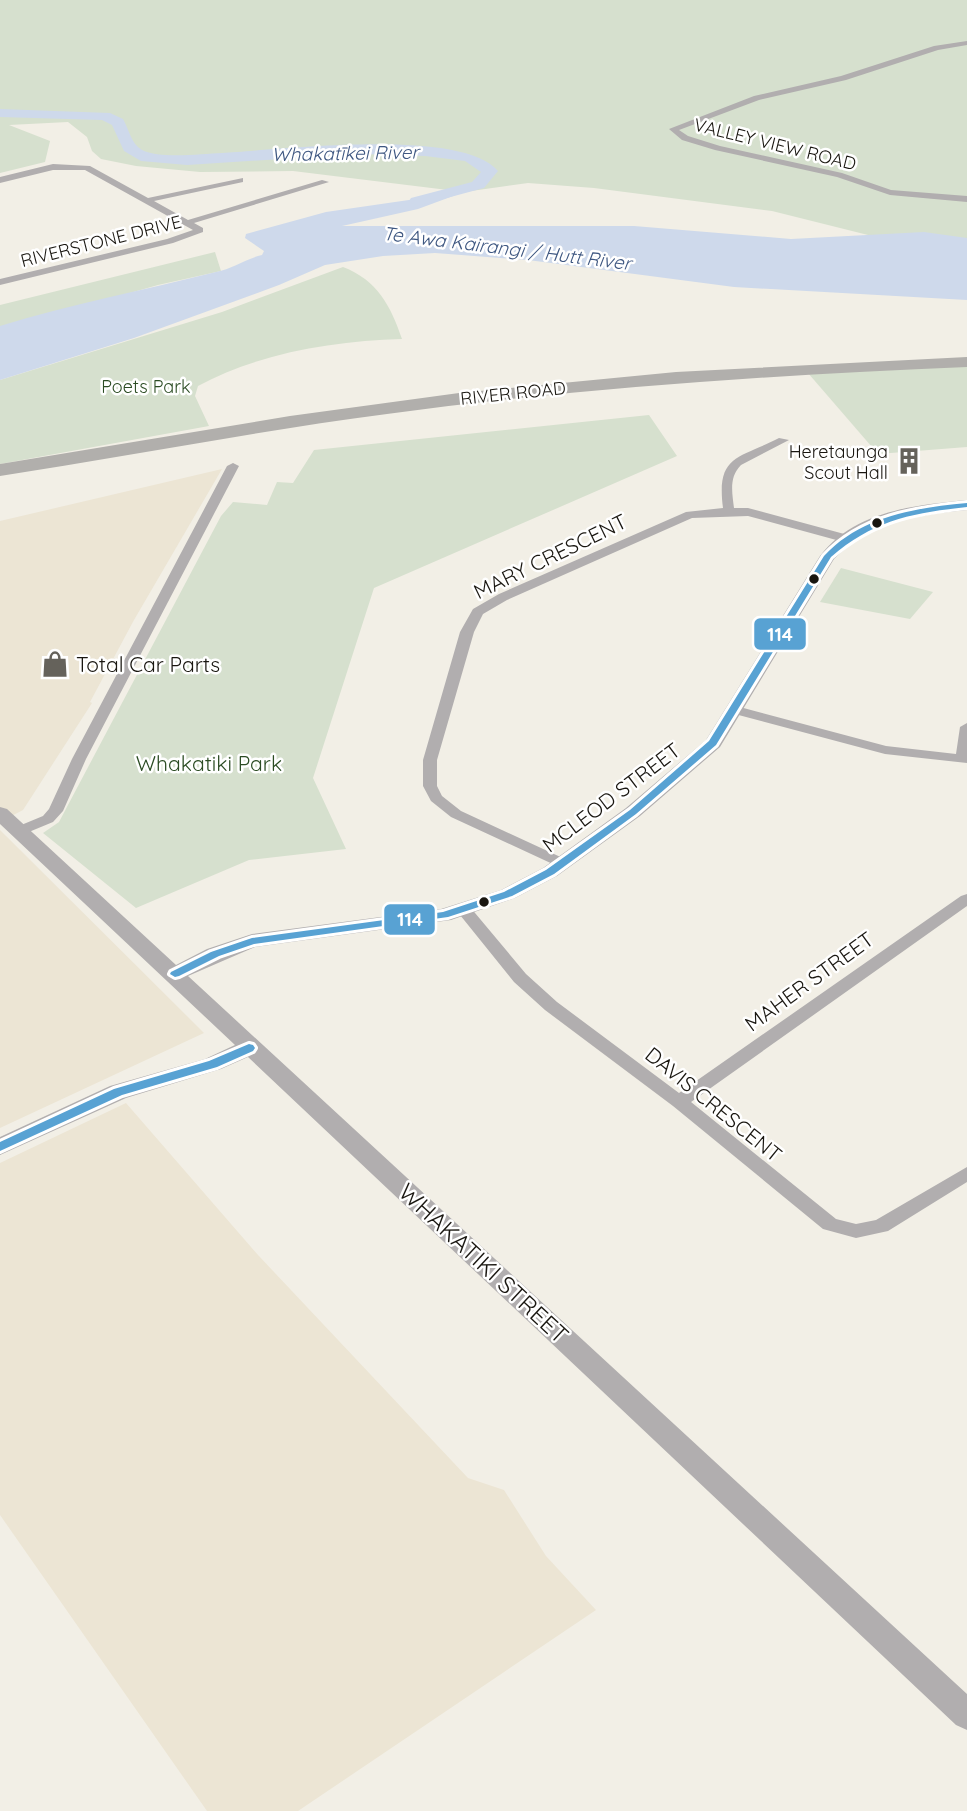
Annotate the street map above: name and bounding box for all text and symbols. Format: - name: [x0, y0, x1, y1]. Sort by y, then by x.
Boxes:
- street label: VALLEY VIEW ROAD: [691, 113, 859, 175]
- water label: Whakatīkei River: [271, 140, 422, 166]
- street label: RIVERSTONE DRIVE: [18, 210, 184, 272]
- water label: Te Awa Kairangi / Hutt River: [382, 221, 635, 275]
- park label: Poets Park: [101, 375, 191, 398]
- street label: RIVER ROAD: [459, 376, 567, 410]
- place label: Heretaunga Scout Hall: [789, 440, 888, 484]
- building icon: Heretaunga Scout Hall: [894, 446, 924, 476]
- street label: MARY CRESCENT: [469, 508, 631, 604]
- unlabelled marker: [870, 516, 884, 530]
- unlabelled marker: [807, 572, 821, 586]
- line badge: 114: [753, 617, 807, 651]
- text: 114: [767, 622, 793, 646]
- shop icon: Total Car Parts: [40, 649, 70, 679]
- place label: Total Car Parts: [76, 651, 220, 677]
- street label: MCLEOD STREET: [537, 737, 685, 857]
- park label: Whakatiki Park: [136, 750, 282, 776]
- unlabelled marker: [477, 895, 491, 909]
- line badge: 114: [383, 903, 436, 936]
- text: 114: [397, 907, 423, 931]
- street label: MAHER STREET: [740, 926, 878, 1036]
- street label: DAVIS CRESCENT: [640, 1041, 788, 1167]
- street label: WHAKATIKI STREET: [393, 1176, 575, 1350]

